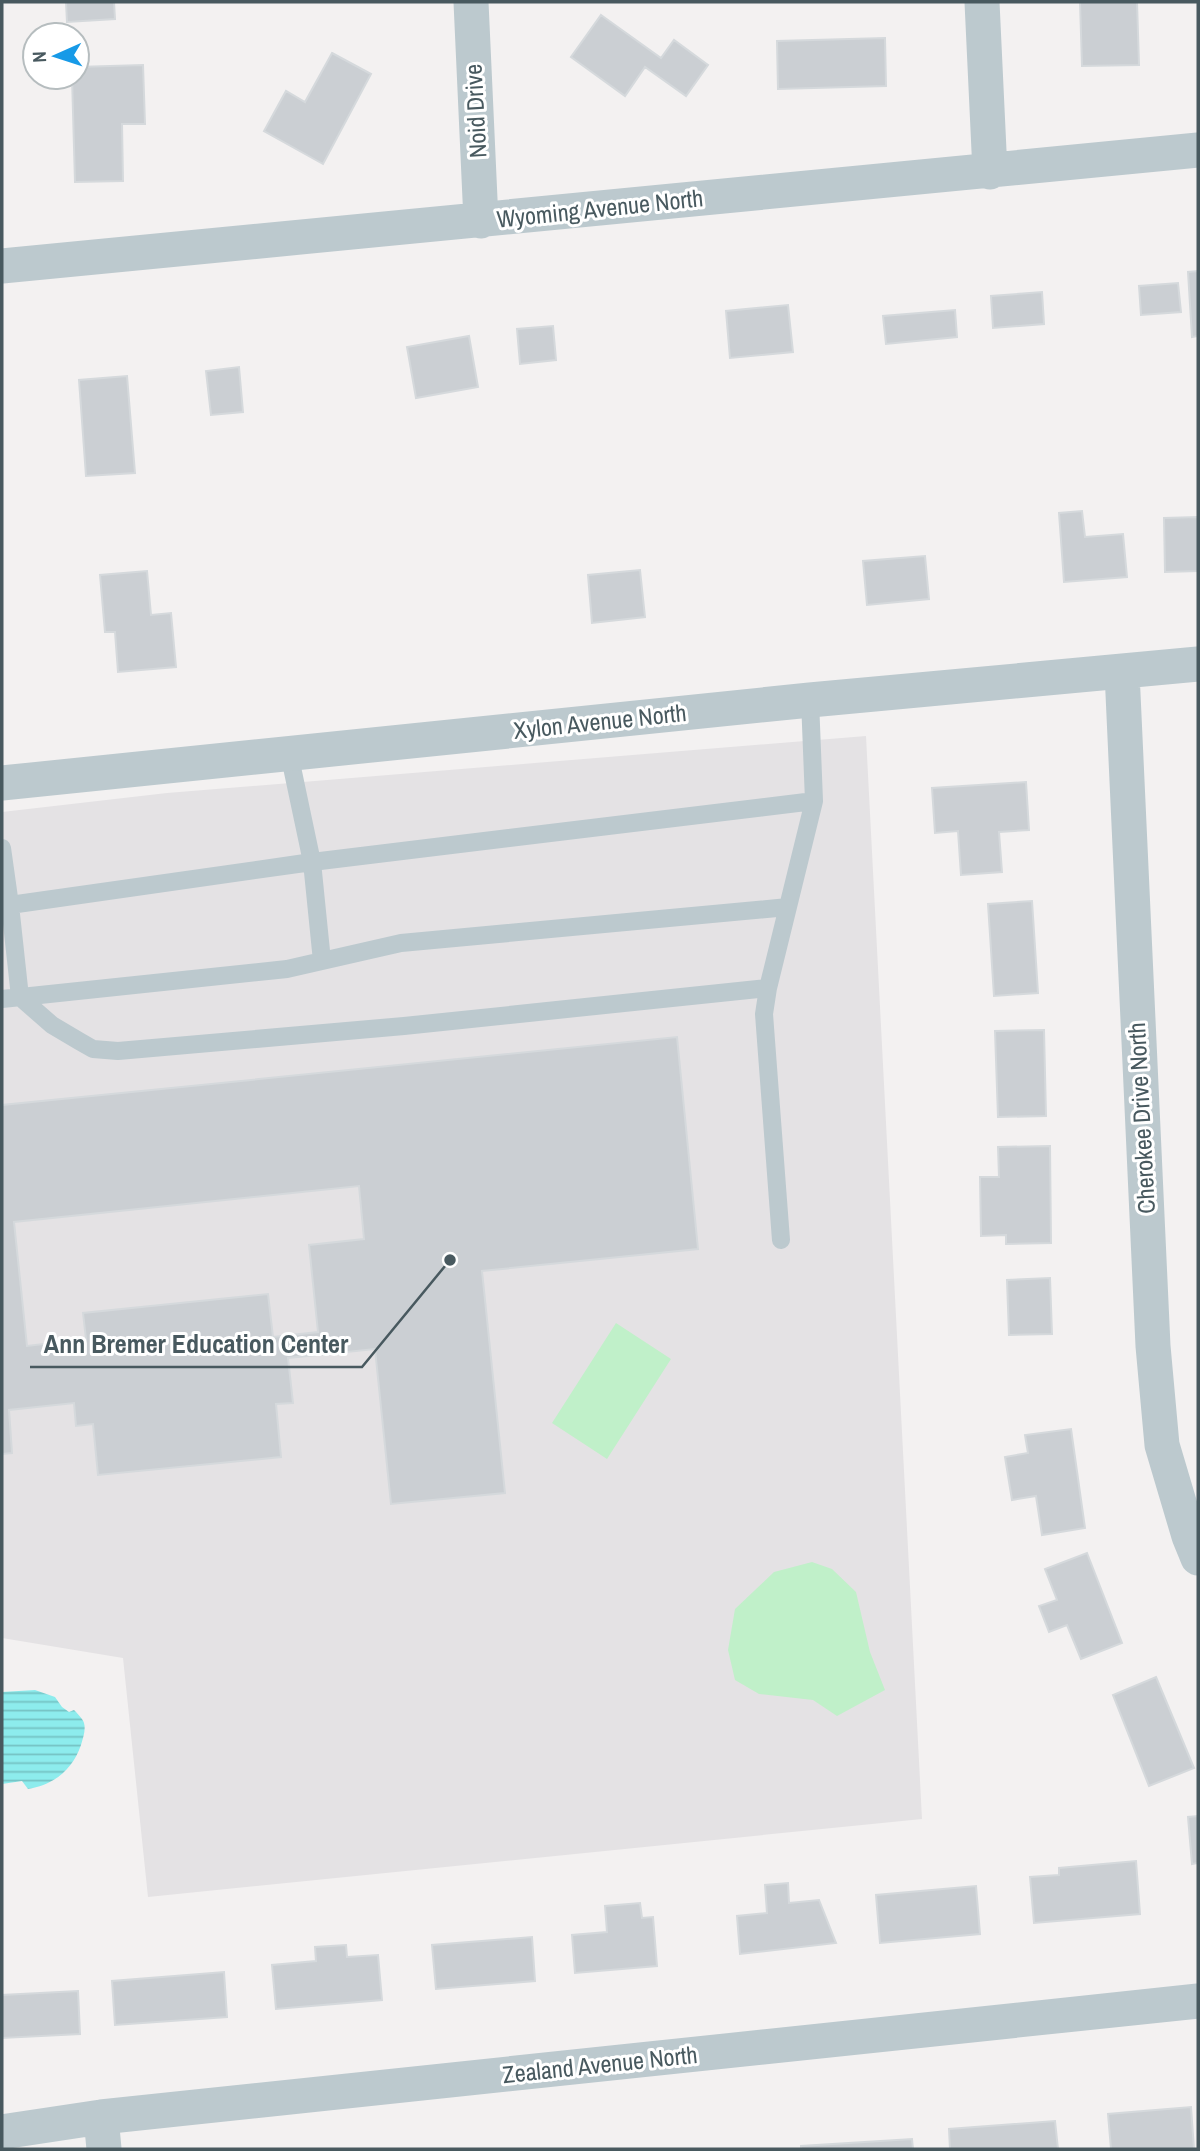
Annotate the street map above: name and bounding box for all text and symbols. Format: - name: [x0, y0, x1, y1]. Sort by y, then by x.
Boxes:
- north arrow: [21, 21, 91, 91]
- text: N: [26, 51, 52, 63]
- street label: Noid Drive: [457, 63, 493, 159]
- street label: Wyoming Avenue North: [495, 181, 705, 235]
- street label: Xylon Avenue North: [512, 696, 688, 746]
- street label: Cherokee Drive North: [1120, 1022, 1162, 1214]
- callout: Ann Bremer Education Center: [30, 1320, 362, 1367]
- text: Ann Bremer Education Center: [44, 1326, 349, 1361]
- street label: Zealand Avenue North: [501, 2038, 699, 2090]

